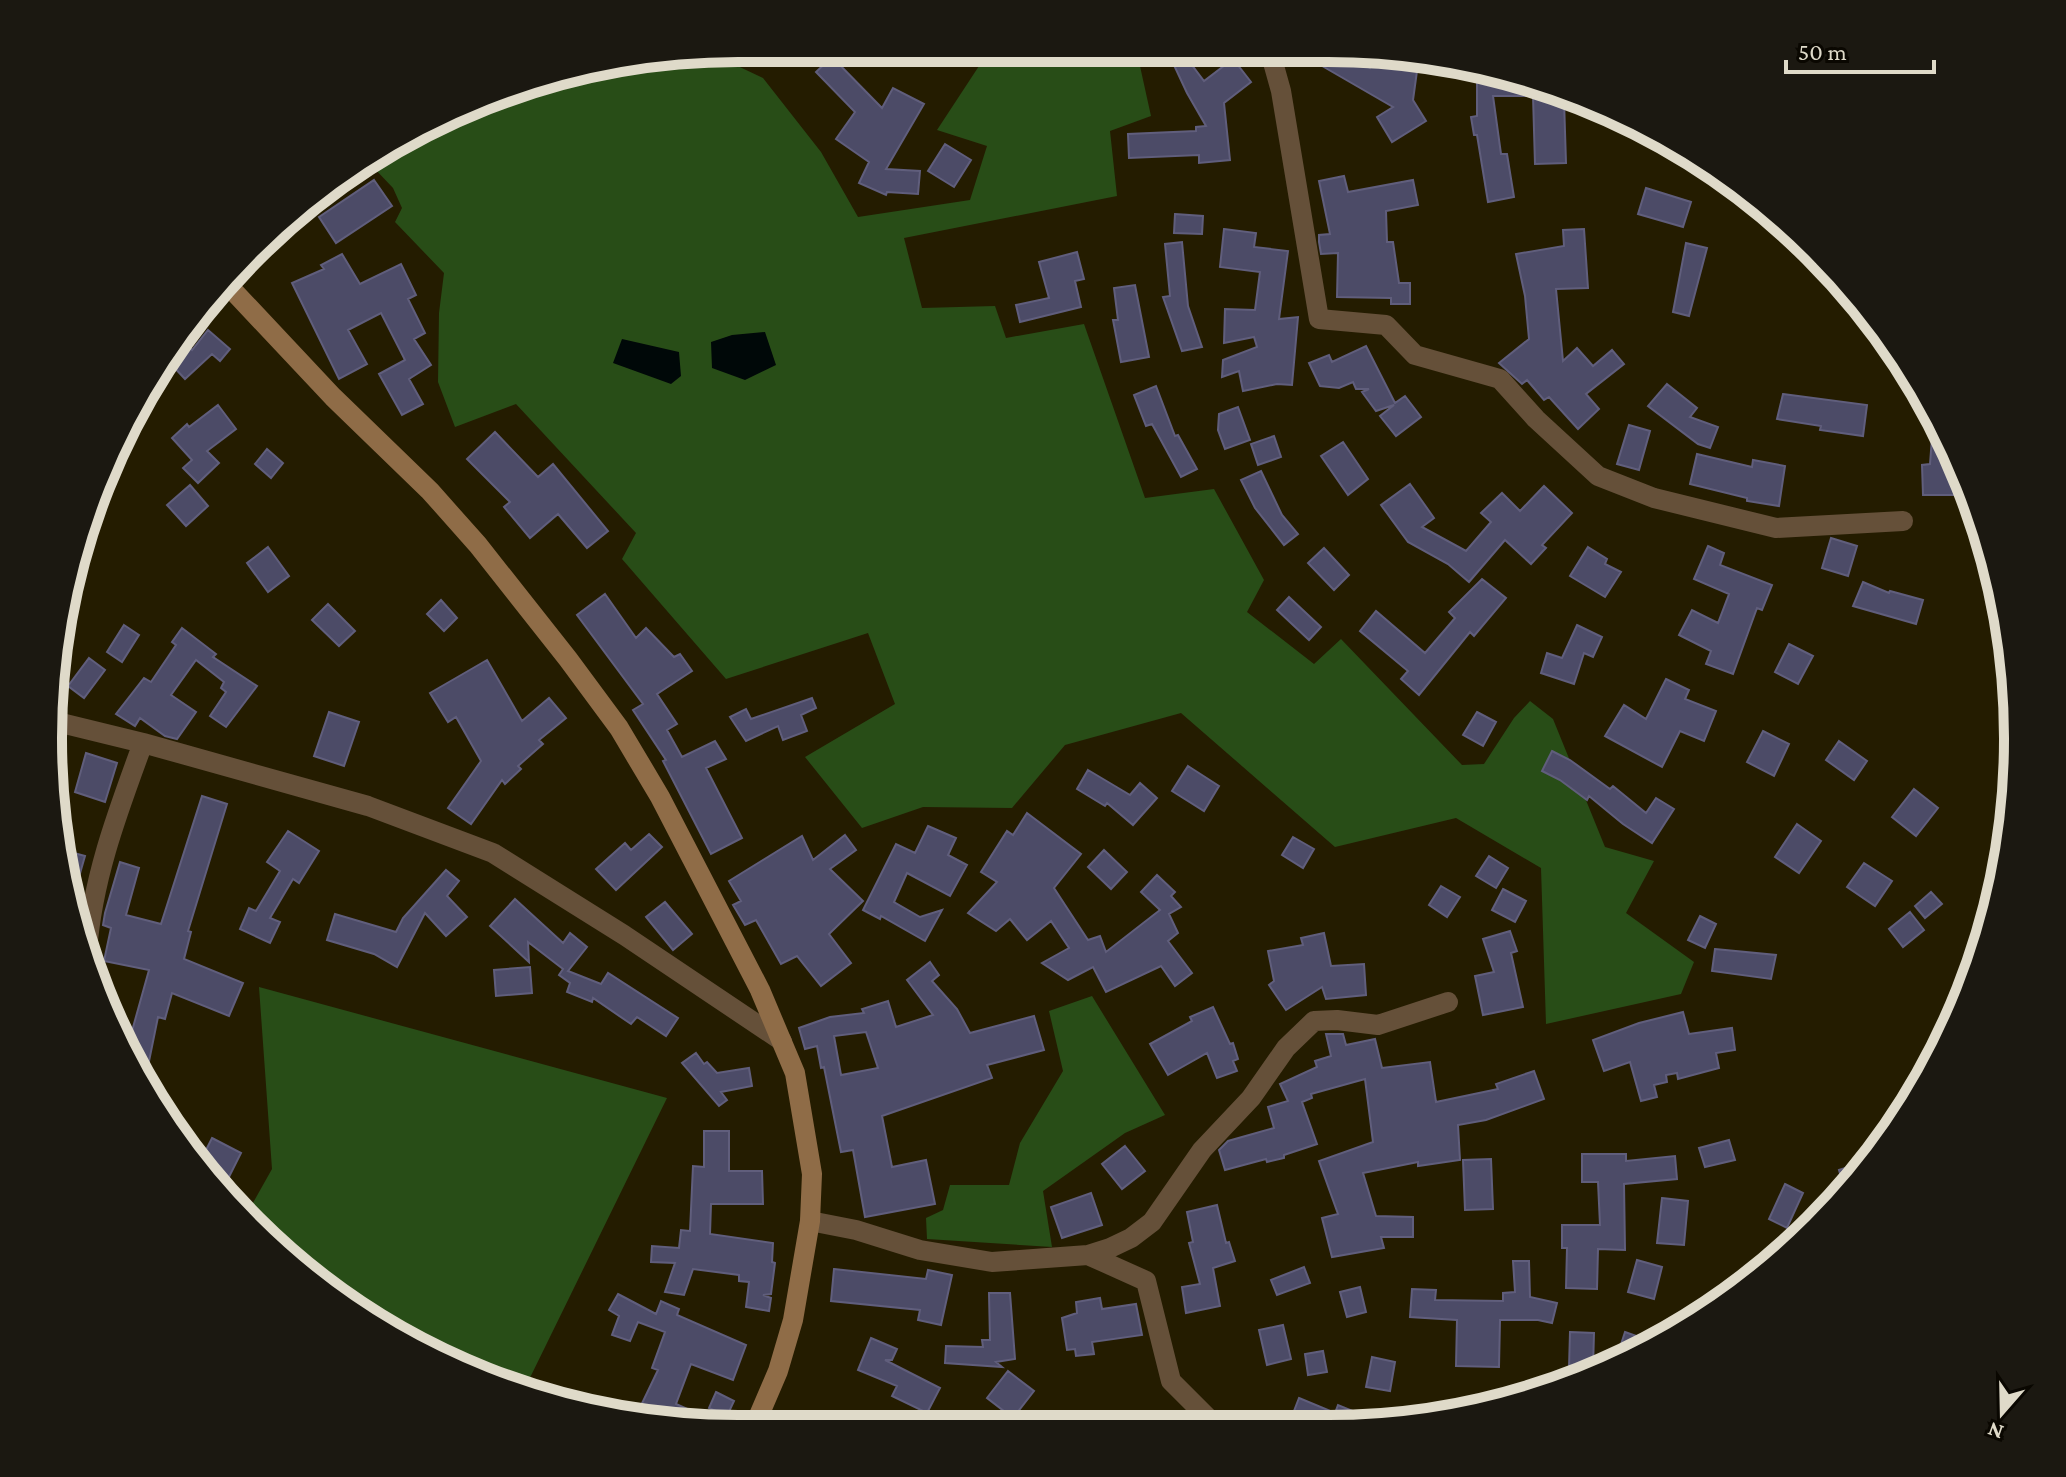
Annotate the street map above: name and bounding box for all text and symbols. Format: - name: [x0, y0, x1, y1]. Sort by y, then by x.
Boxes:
- scale bar: [1786, 24, 1934, 74]
- text: 50 m: [1798, 38, 1847, 65]
- north arrow: [1962, 1373, 2042, 1453]
- text: N: [1984, 1417, 2007, 1446]

